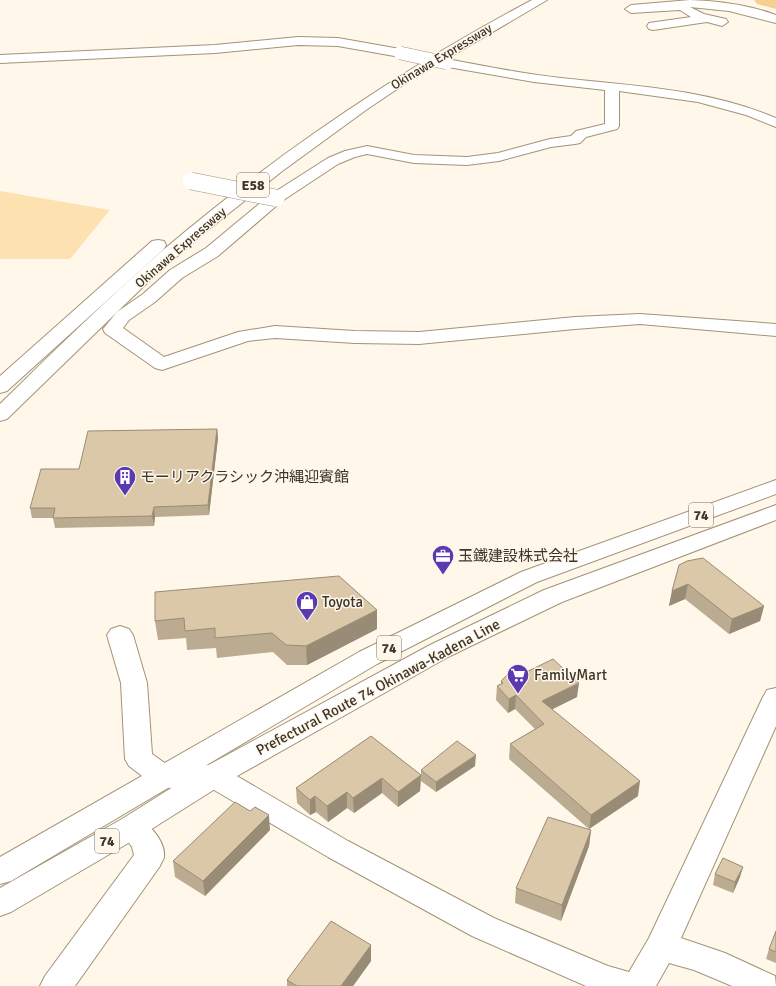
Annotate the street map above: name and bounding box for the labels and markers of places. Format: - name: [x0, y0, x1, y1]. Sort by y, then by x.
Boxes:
- building icon: モーリアクラシック沖縄迎賓館: [112, 464, 138, 497]
- place label: モーリアクラシック沖縄迎賓館: [140, 468, 349, 486]
- office icon: 玉鐵建設株式会社: [430, 543, 456, 576]
- place label: 玉鐵建設株式会社: [458, 547, 578, 565]
- shop icon: Toyota: [294, 589, 320, 622]
- place label: Toyota: [322, 593, 363, 611]
- supermarket icon: FamilyMart: [505, 662, 531, 695]
- place label: FamilyMart: [534, 666, 607, 684]

